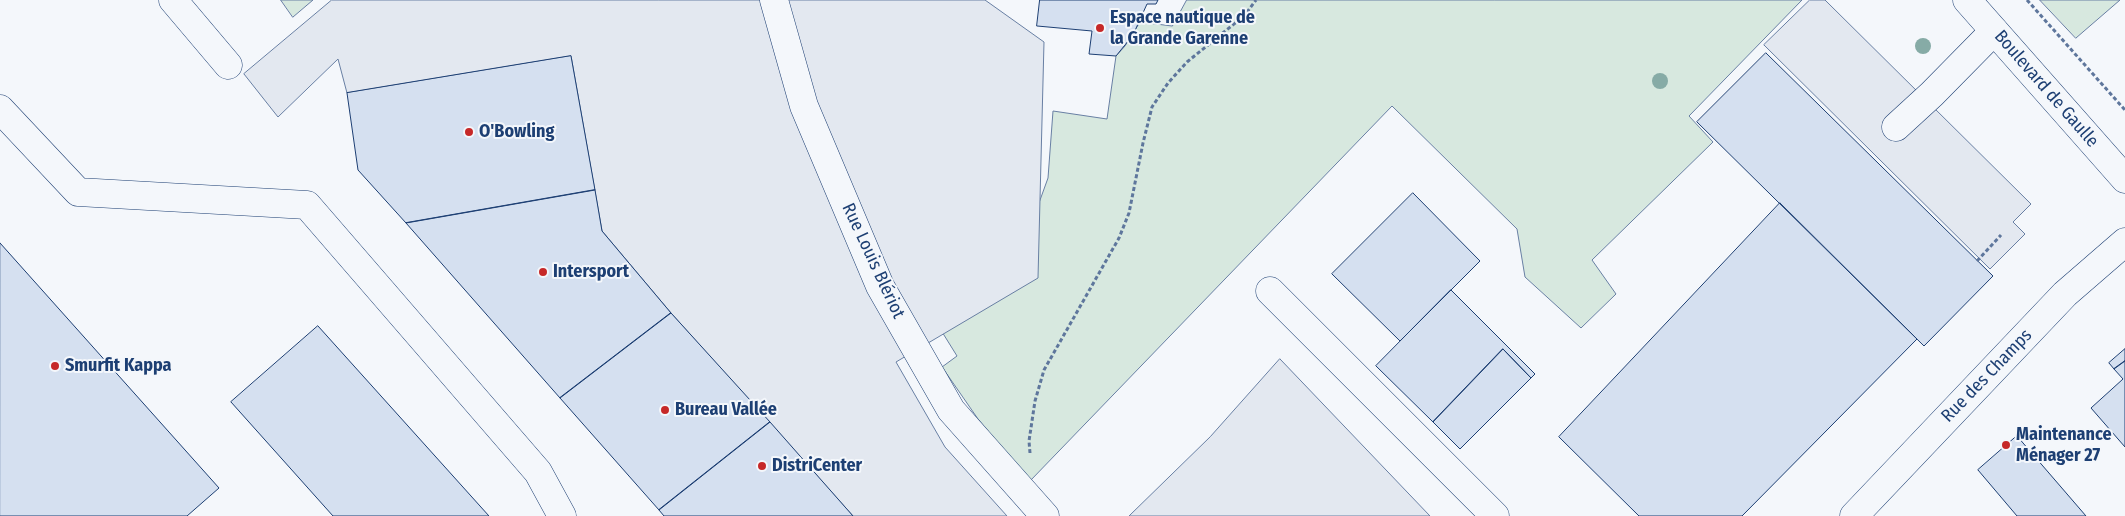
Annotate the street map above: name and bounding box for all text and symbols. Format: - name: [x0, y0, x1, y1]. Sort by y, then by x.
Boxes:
- place label: Espace nautique de la Grande Garenne: [1110, 7, 1255, 50]
- marker: Espace nautique de la Grande Garenne: [1094, 22, 1106, 34]
- street label: Boulevard de Gaulle: [1989, 26, 2103, 152]
- place label: O'Bowling: [479, 121, 554, 143]
- marker: O'Bowling: [463, 126, 475, 138]
- street label: Rue Louis Blériot: [837, 200, 909, 322]
- place label: Intersport: [553, 261, 629, 283]
- marker: Intersport: [537, 266, 549, 278]
- street label: Rue des Champs: [1937, 325, 2037, 427]
- place label: Smurfit Kappa: [65, 355, 172, 377]
- marker: Smurfit Kappa: [49, 360, 61, 372]
- place label: Bureau Vallée: [675, 399, 777, 421]
- marker: Bureau Vallée: [659, 404, 671, 416]
- place label: Maintenance Ménager 27: [2016, 424, 2112, 466]
- marker: Maintenance Ménager 27: [2000, 439, 2012, 451]
- place label: DistriCenter: [772, 455, 862, 477]
- marker: DistriCenter: [756, 460, 768, 472]

